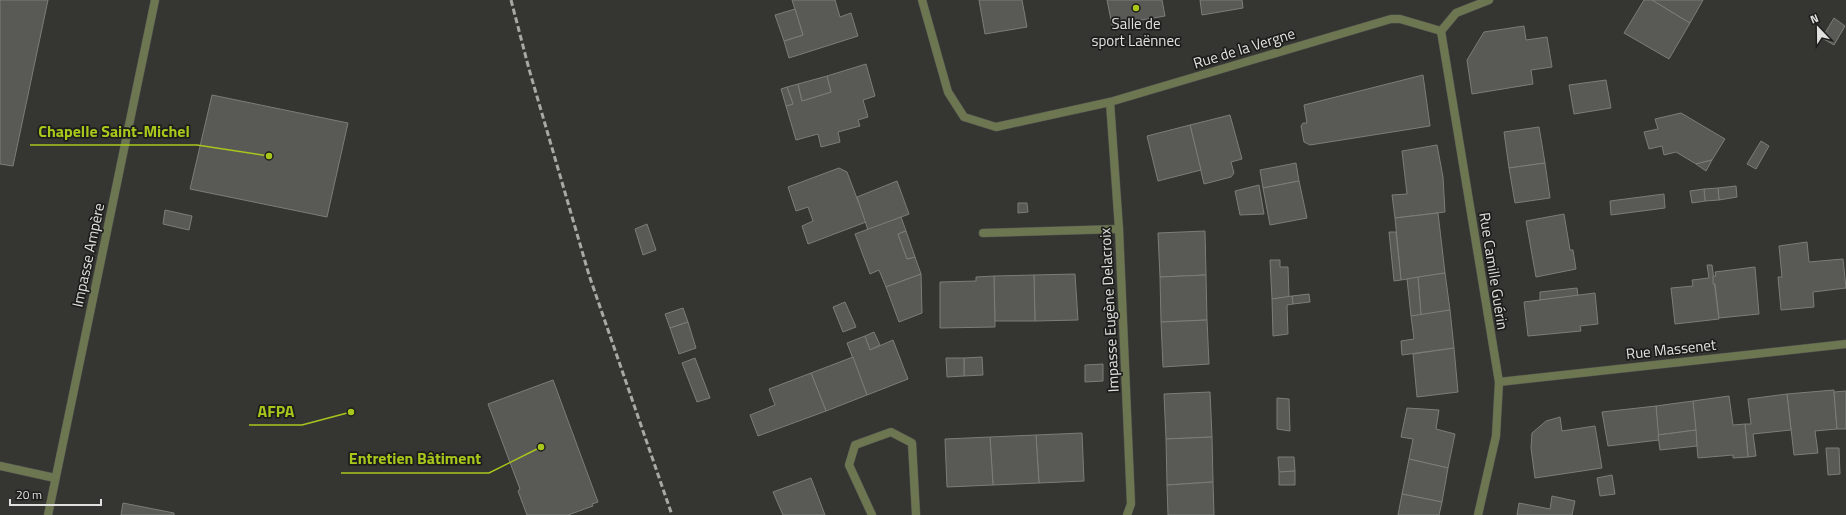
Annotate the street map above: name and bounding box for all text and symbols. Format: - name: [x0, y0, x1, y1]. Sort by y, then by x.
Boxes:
- marker: Salle de sport Laënnec: [1131, 3, 1141, 13]
- north arrow: [1798, 8, 1838, 48]
- text: N: [1808, 10, 1821, 28]
- place label: Salle de sport Laënnec: [1091, 12, 1181, 52]
- street label: Rue de la Vergne: [1190, 22, 1298, 74]
- callout: Chapelle Saint-Michel: [30, 117, 197, 145]
- text: Chapelle Saint-Michel: [38, 119, 190, 143]
- street label: Impasse Ampère: [66, 201, 110, 309]
- street label: Rue Camille Guérin: [1473, 211, 1515, 331]
- street label: Impasse Eugène Delacroix: [1093, 227, 1125, 393]
- street label: Rue Massenet: [1625, 333, 1718, 365]
- callout: AFPA: [249, 397, 302, 425]
- text: AFPA: [258, 399, 295, 423]
- callout: Entretien Bâtiment: [341, 445, 489, 473]
- text: Entretien Bâtiment: [349, 446, 481, 470]
- scale bar: [10, 481, 101, 507]
- text: 20 m: [16, 485, 42, 504]

